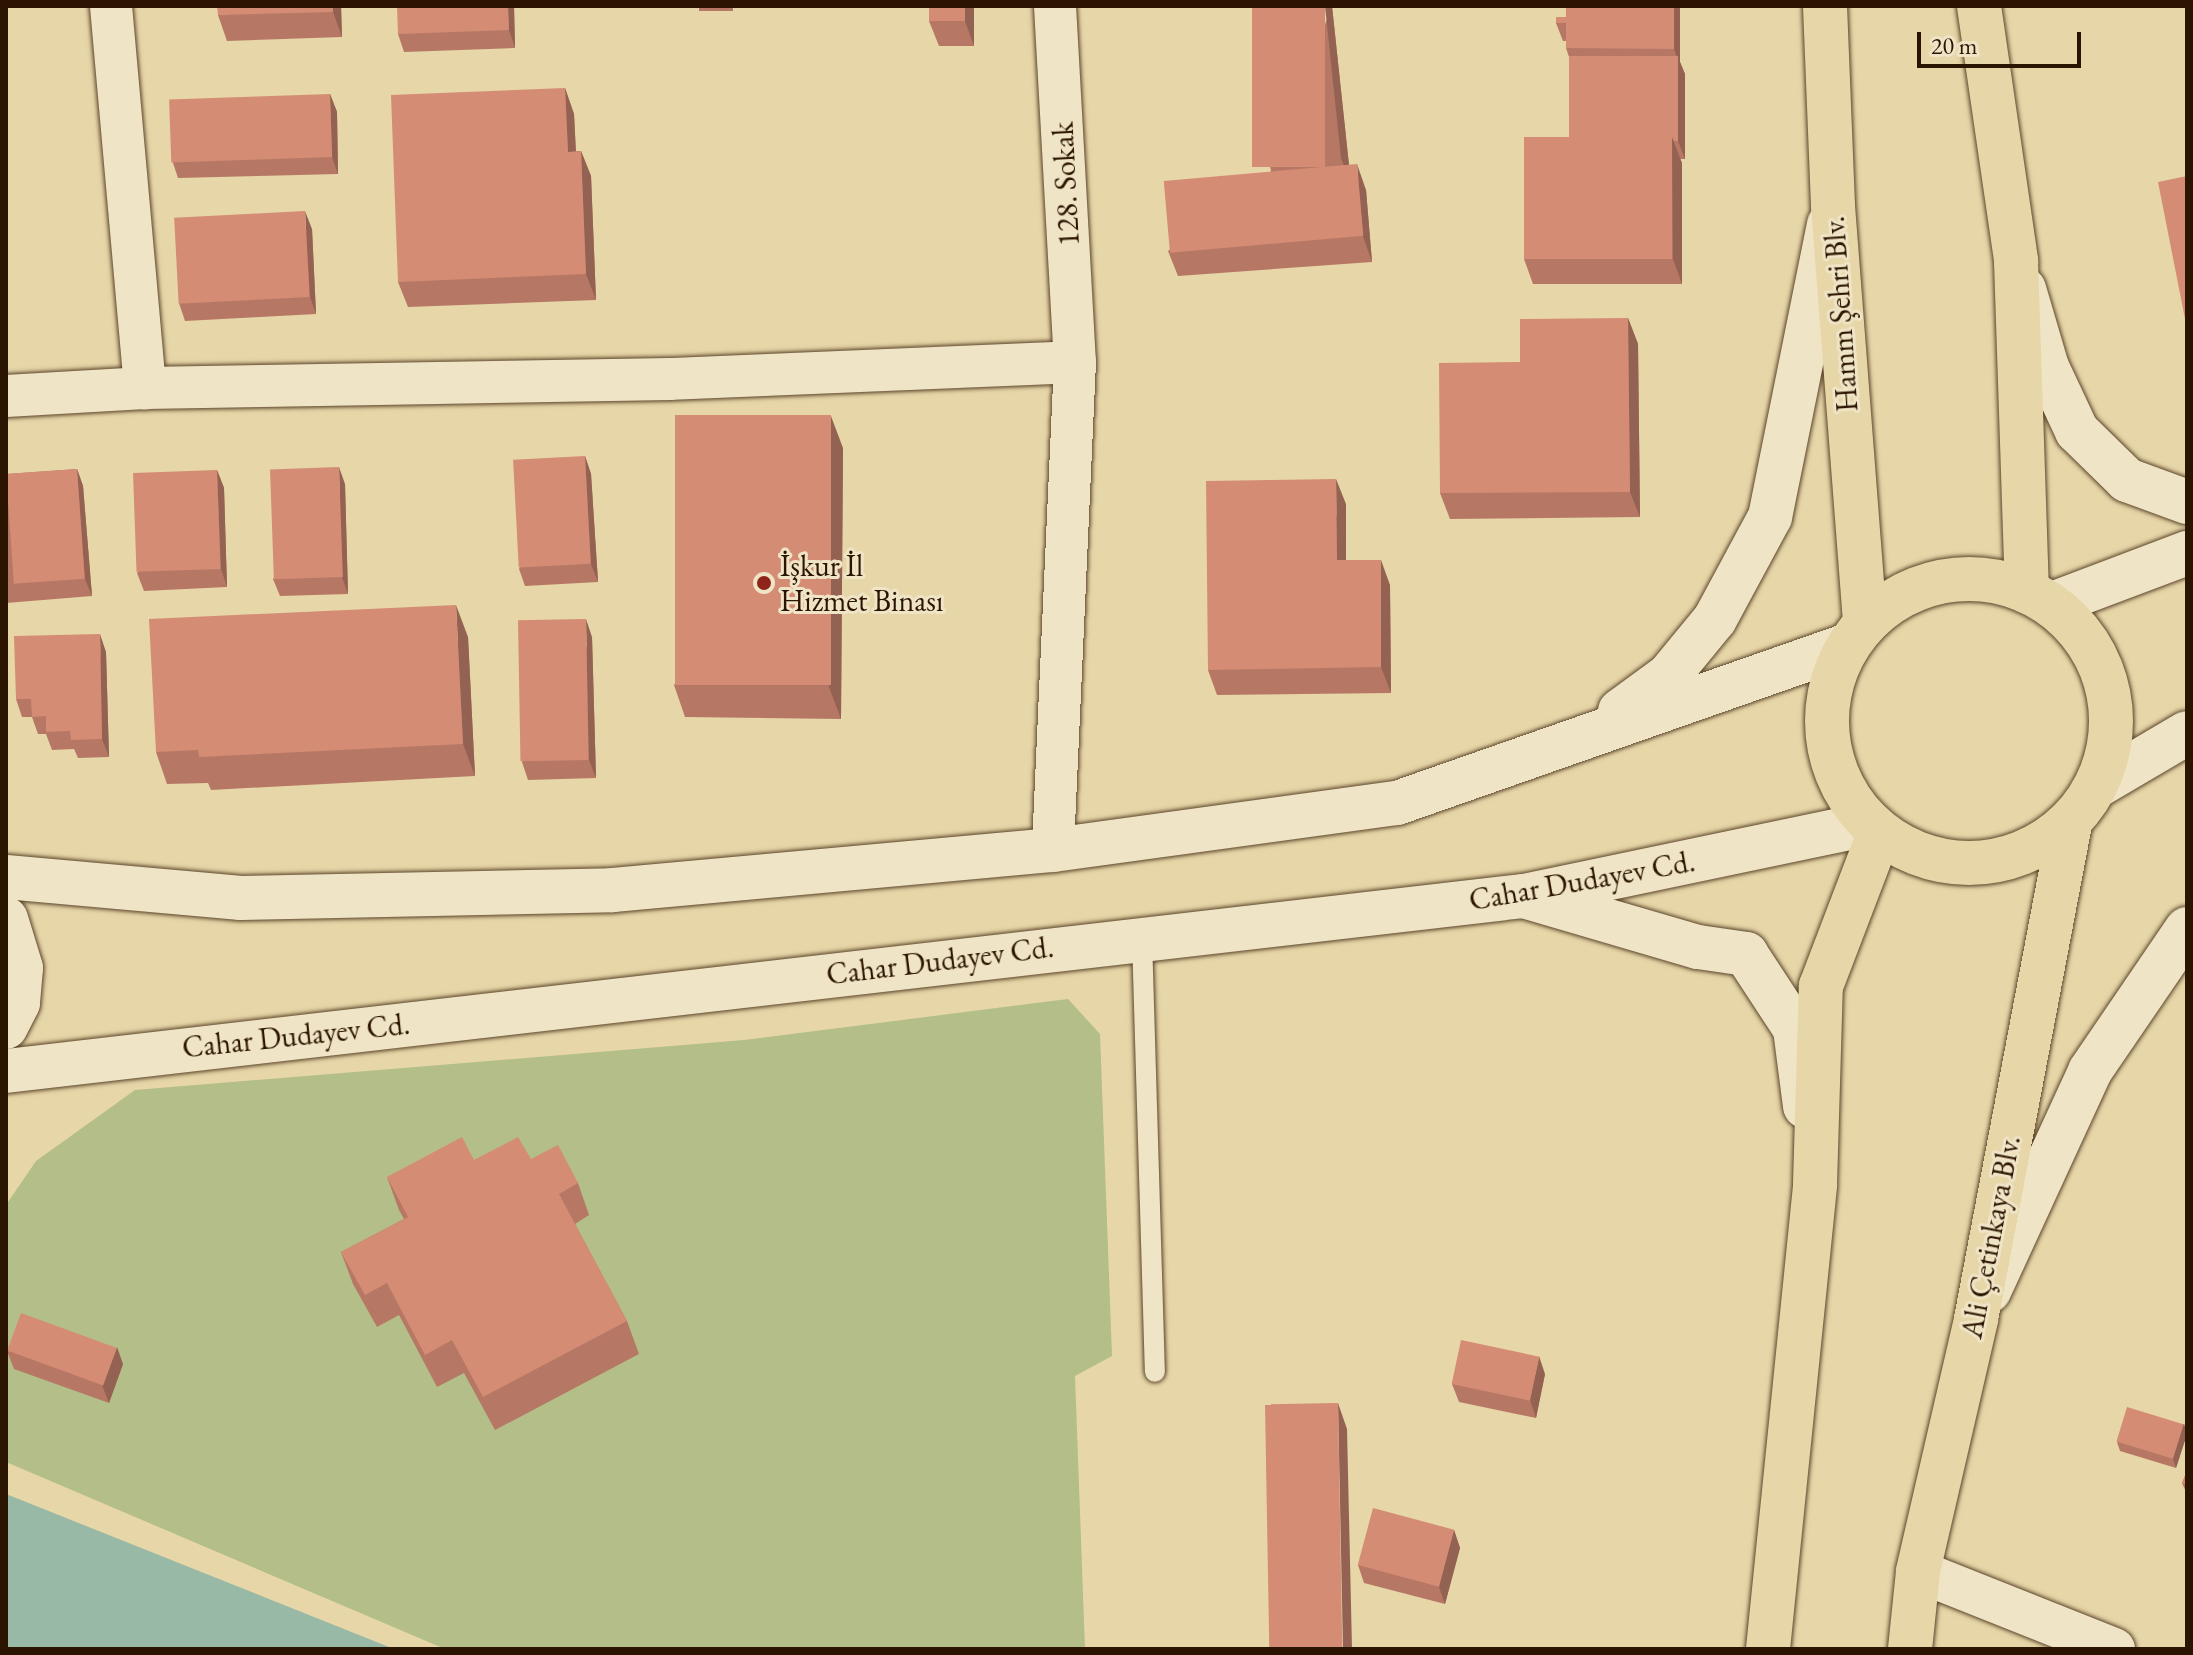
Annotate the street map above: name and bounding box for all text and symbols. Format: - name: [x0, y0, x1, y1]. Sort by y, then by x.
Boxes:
- scale bar: [1921, 16, 2085, 66]
- text: 20 m: [1931, 30, 1978, 61]
- street label: 128. Sokak: [1045, 121, 1087, 247]
- street label: Hamm Şehri Blv.: [1816, 215, 1866, 413]
- place label: İşkur İl Hizmet Binası: [780, 548, 943, 618]
- marker: İşkur İl Hizmet Binası: [755, 574, 773, 592]
- street label: Cahar Dudayev Cd.: [1466, 843, 1698, 919]
- street label: Cahar Dudayev Cd.: [824, 929, 1056, 993]
- street label: Cahar Dudayev Cd.: [180, 1006, 412, 1066]
- street label: Ali Çetinkaya Blv.: [1954, 1132, 2028, 1342]

